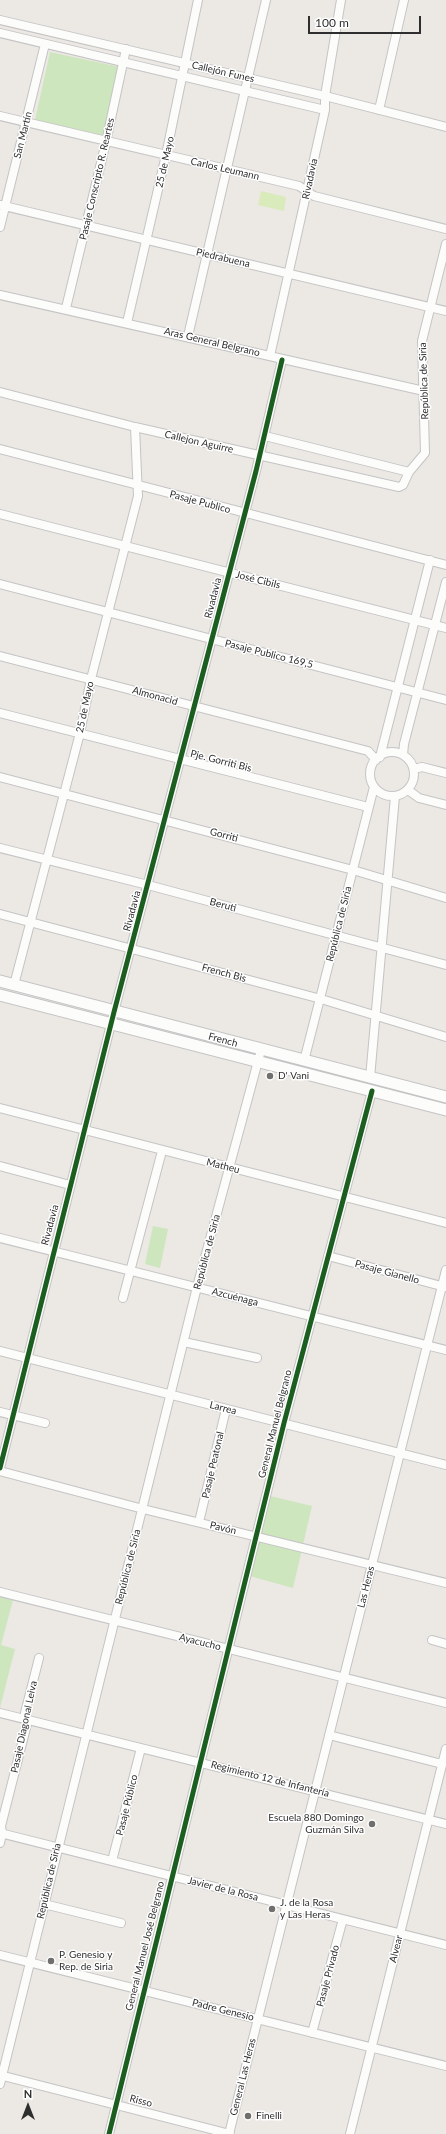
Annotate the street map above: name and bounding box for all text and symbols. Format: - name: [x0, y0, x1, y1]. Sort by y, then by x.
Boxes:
- scale bar: [310, 8, 423, 34]
- text: 100 m: [315, 15, 349, 30]
- street label: Callejón Funes: [191, 59, 255, 85]
- street label: San Martín: [11, 110, 35, 160]
- street label: Pasaje Conscripto R. Reartes: [77, 117, 117, 241]
- street label: 25 de Mayo: [153, 135, 177, 189]
- street label: Carlos Leumann: [189, 155, 261, 183]
- street label: Rivadavia: [300, 157, 320, 201]
- street label: Piedrabuena: [195, 246, 251, 270]
- street label: Aras General Belgrano: [163, 325, 261, 359]
- street label: República de Siria: [417, 342, 431, 420]
- street label: Callejon Aguirre: [163, 428, 235, 456]
- street label: Pasaje Publico: [168, 488, 232, 516]
- street label: José Cibils: [234, 569, 282, 591]
- street label: Rivadavia: [202, 576, 224, 620]
- street label: Pasaje Publico 169,5: [224, 637, 314, 671]
- street label: 25 de Mayo: [74, 680, 96, 734]
- street label: Almonacid: [131, 684, 179, 708]
- street label: Pje. Gorriti Bis: [189, 748, 253, 774]
- street label: Gorriti: [209, 825, 239, 845]
- street label: República de Siria: [324, 885, 354, 963]
- street label: Rivadavia: [121, 889, 143, 933]
- street label: Beruti: [208, 896, 238, 914]
- street label: French Bis: [200, 961, 248, 985]
- street label: French: [207, 1030, 239, 1050]
- place label: D' Vani: [278, 1070, 309, 1082]
- marker: D' Vani: [265, 1071, 275, 1081]
- street label: Matheu: [205, 1156, 241, 1176]
- street label: Rivadavia: [39, 1203, 61, 1247]
- street label: República de Siria: [191, 1213, 223, 1291]
- street label: Pasaje Gianello: [353, 1258, 421, 1286]
- street label: Azcuénaga: [210, 1285, 260, 1309]
- street label: General Manuel Belgrano: [256, 1369, 294, 1479]
- street label: Larrea: [208, 1399, 238, 1417]
- street label: Pasaje Peatonal: [199, 1430, 227, 1500]
- street label: Pavón: [209, 1519, 237, 1537]
- street label: República de Siria: [113, 1528, 143, 1606]
- street label: Las Heras: [355, 1565, 377, 1609]
- street label: Ayacucho: [178, 1631, 222, 1653]
- street label: Pasaje Diagonal Leiva: [8, 1680, 40, 1774]
- street label: Regimiento 12 de Infantería: [210, 1758, 330, 1800]
- street label: Pasaje Público: [114, 1773, 140, 1837]
- place label: Escuela 880 Domingo Guzmán Silva: [268, 1812, 364, 1836]
- marker: Escuela 880 Domingo Guzmán Silva: [367, 1819, 377, 1829]
- street label: República de Siria: [34, 1842, 64, 1920]
- street label: Javier de la Rosa: [187, 1874, 259, 1904]
- street label: General Manuel José Belgrano: [123, 1880, 167, 2012]
- place label: J. de la Rosa y Las Heras: [280, 1897, 333, 1920]
- marker: J. de la Rosa y Las Heras: [267, 1904, 277, 1914]
- street label: Alvear: [387, 1934, 405, 1964]
- street label: Pasaje Privado: [314, 1944, 342, 2008]
- place label: P. Genesio y Rep. de Siria: [59, 1949, 113, 1972]
- marker: P. Genesio y Rep. de Siria: [46, 1956, 56, 1966]
- street label: Padre Genesio: [191, 1997, 255, 2023]
- street label: General Las Heras: [228, 2037, 258, 2117]
- north arrow: [8, 2086, 48, 2126]
- text: N: [24, 2087, 32, 2100]
- street label: Risso: [128, 2092, 154, 2110]
- place label: Finelli: [256, 2110, 282, 2122]
- marker: Finelli: [243, 2111, 253, 2121]

